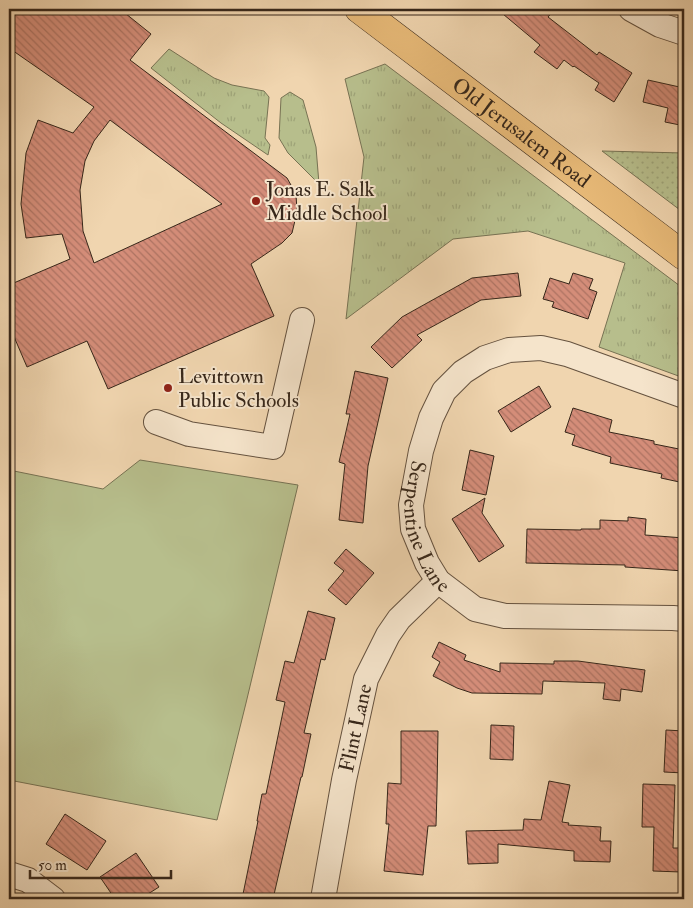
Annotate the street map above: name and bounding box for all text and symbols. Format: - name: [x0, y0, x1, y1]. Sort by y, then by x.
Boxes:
- street label: Old Jerusalem Road: [446, 71, 596, 195]
- place label: Jonas E. Salk Middle School: [265, 176, 388, 227]
- marker: Jonas E. Salk Middle School: [250, 195, 262, 207]
- place label: Levittown Public Schools: [178, 363, 299, 414]
- marker: Levittown Public Schools: [162, 382, 174, 394]
- street label: Serpentine Lane: [397, 458, 455, 599]
- street label: Flint Lane: [333, 681, 379, 775]
- scale bar: [30, 848, 171, 880]
- text: 50 m: [38, 856, 67, 875]

